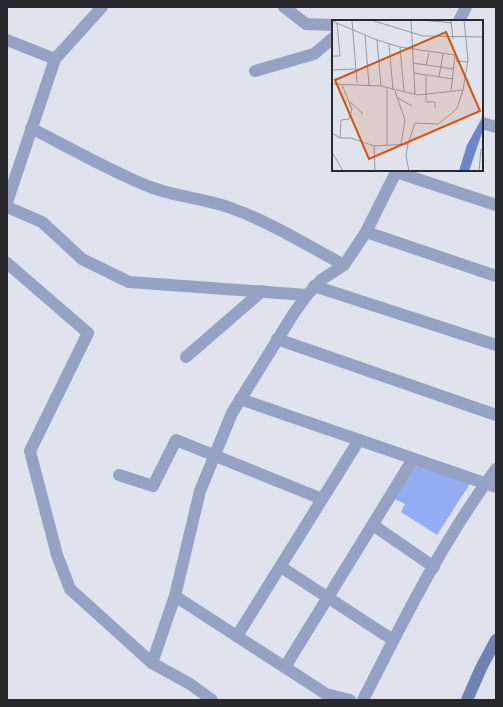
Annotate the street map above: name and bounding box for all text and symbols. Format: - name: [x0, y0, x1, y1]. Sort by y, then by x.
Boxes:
- inset map: [332, 20, 483, 171]

